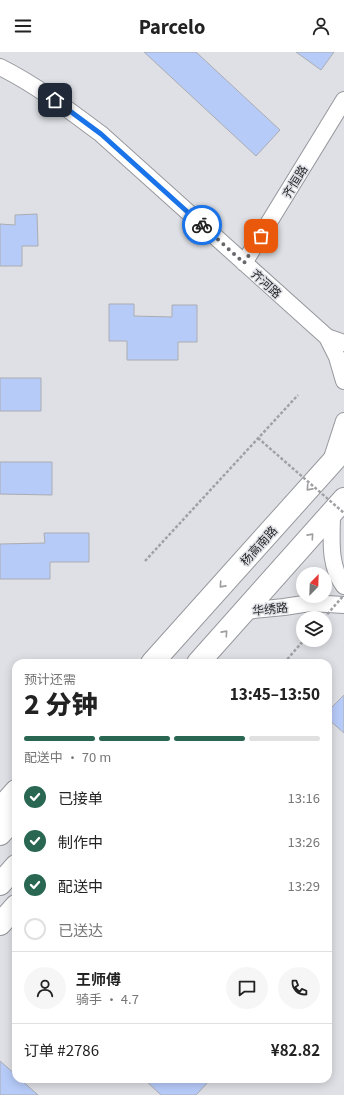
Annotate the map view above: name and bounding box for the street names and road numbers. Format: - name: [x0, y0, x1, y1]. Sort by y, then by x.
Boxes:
- street label: 齐恒路: [277, 161, 311, 201]
- street label: 齐河路: [248, 265, 286, 301]
- street label: 杨高南路: [236, 521, 280, 569]
- street label: 华绣路: [251, 598, 289, 618]

